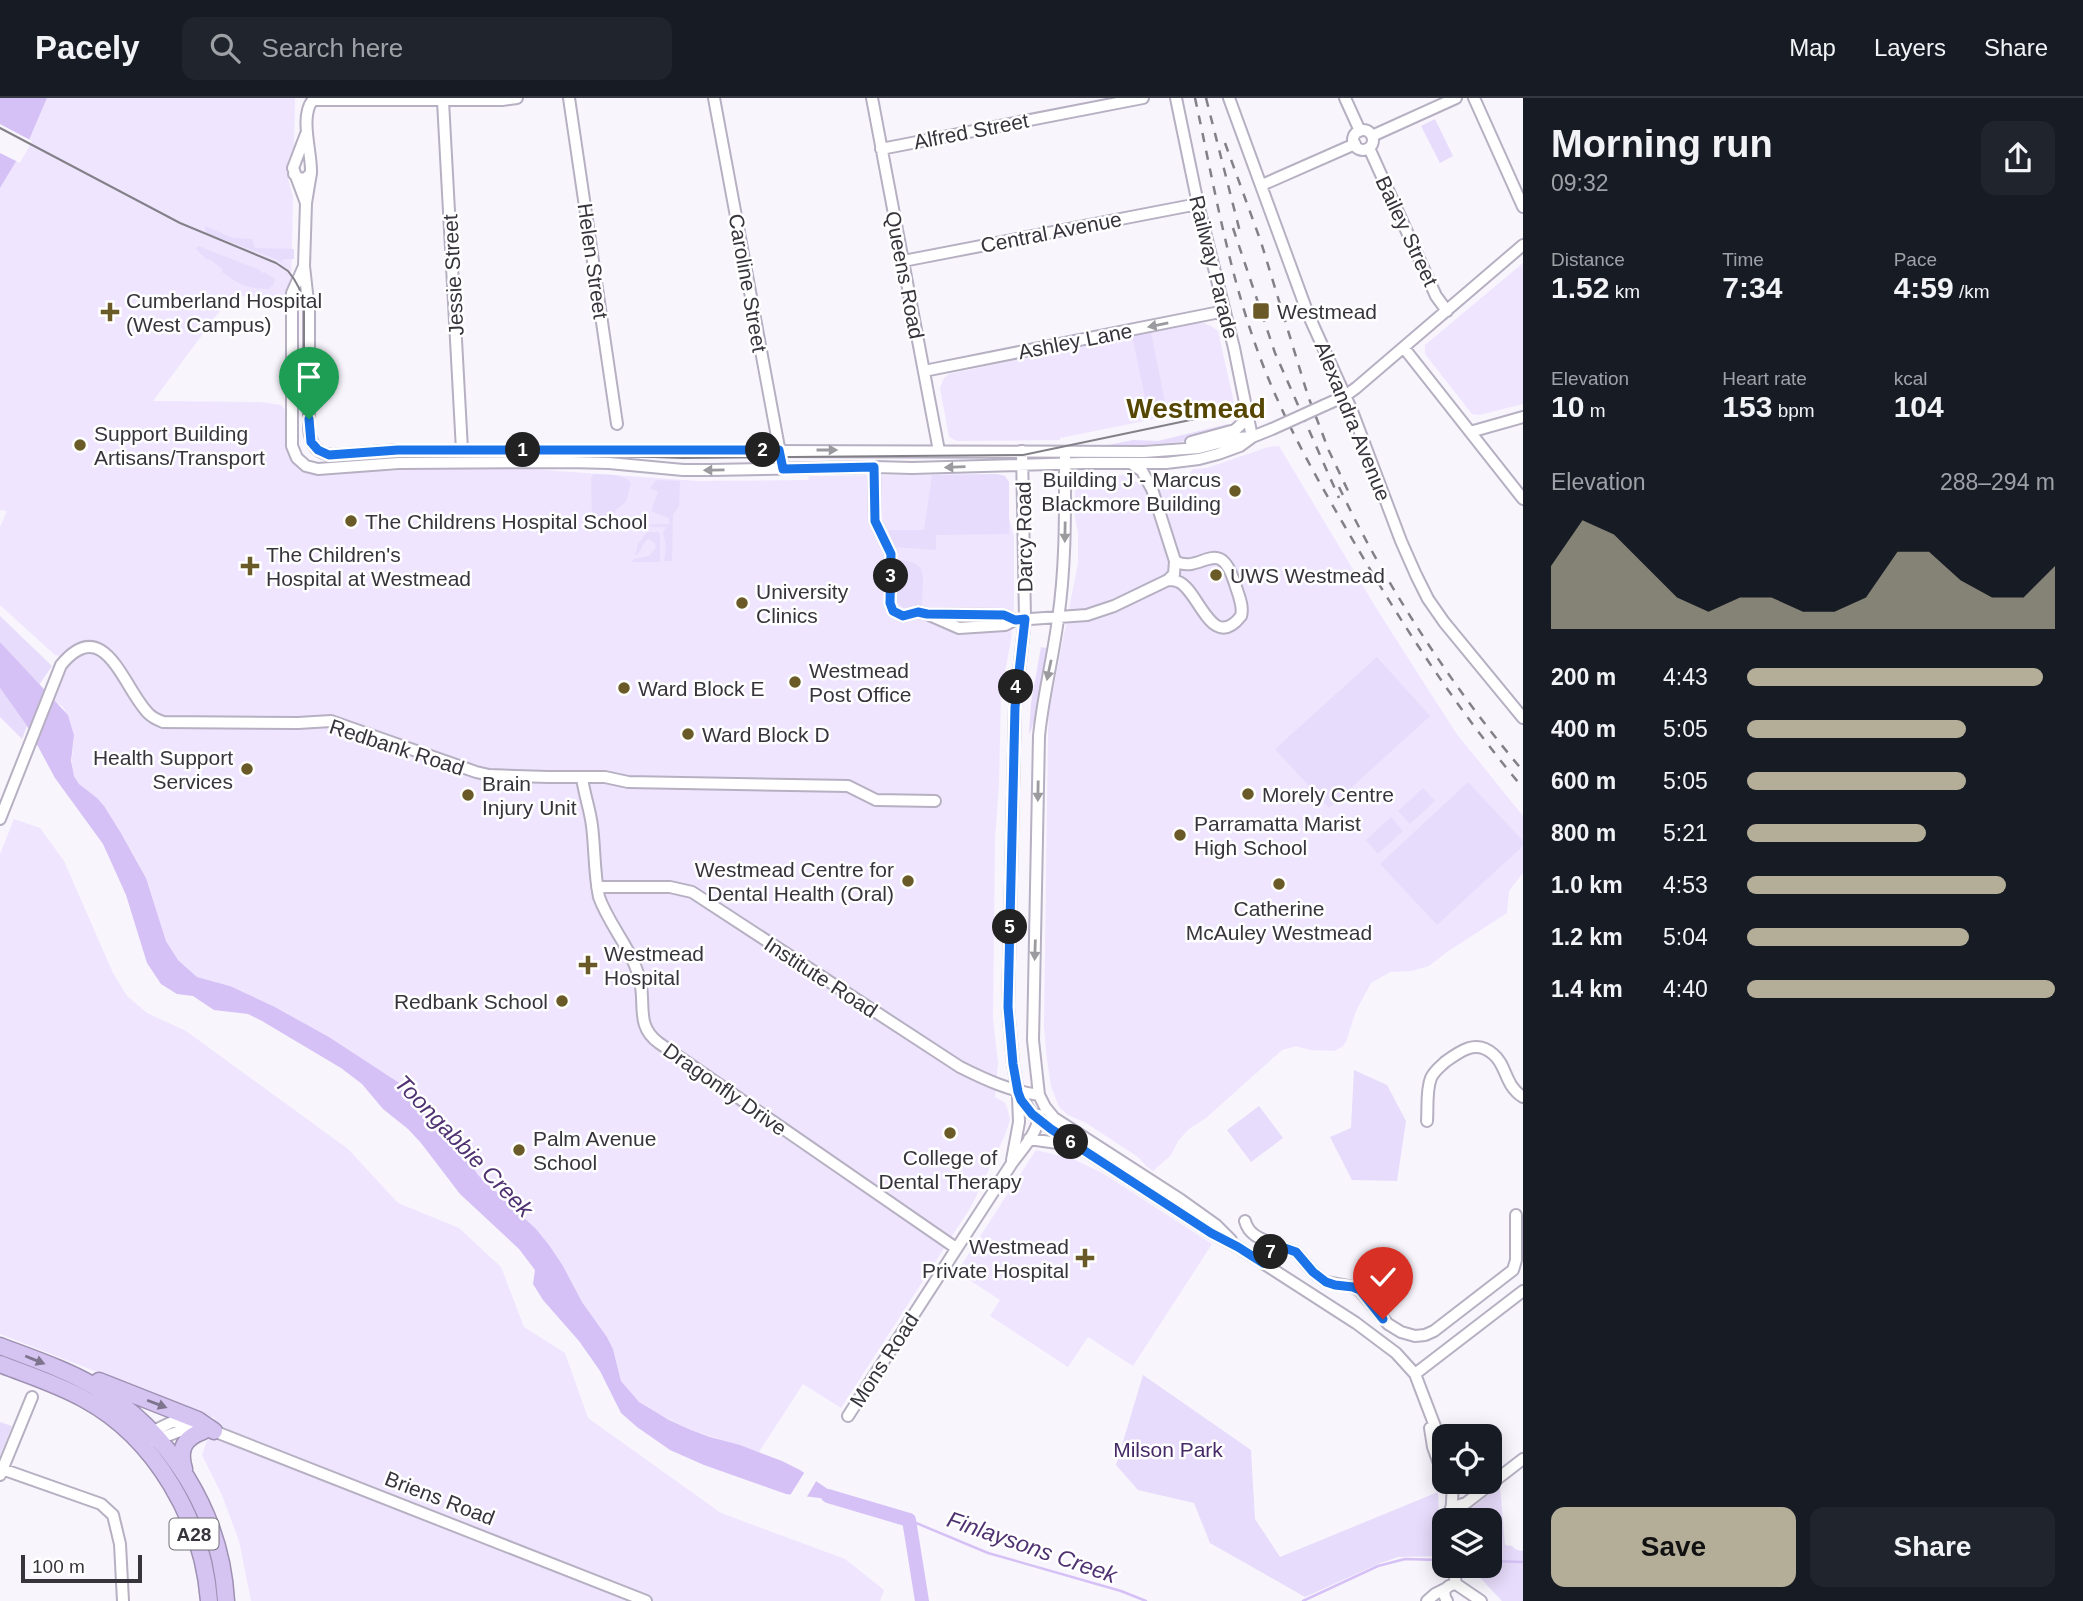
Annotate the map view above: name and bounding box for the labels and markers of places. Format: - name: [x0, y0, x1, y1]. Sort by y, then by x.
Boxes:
- place label: Cumberland Hospital (West Campus): [126, 289, 322, 336]
- place label: Westmead: [1277, 300, 1377, 323]
- marker: Westmead: [1251, 301, 1271, 321]
- marker: Cumberland Hospital (West Campus): [100, 302, 120, 322]
- pin: [279, 347, 339, 419]
- place label: Support Building Artisans/Transport: [94, 422, 265, 469]
- pin: 1: [505, 432, 540, 468]
- pin: 2: [746, 432, 780, 468]
- marker: Support Building Artisans/Transport: [72, 437, 88, 453]
- place label: Building J - Marcus Blackmore Building: [1041, 468, 1221, 515]
- marker: Building J - Marcus Blackmore Building: [1227, 483, 1243, 499]
- place label: The Childrens Hospital School: [365, 510, 647, 533]
- marker: The Childrens Hospital School: [343, 513, 359, 529]
- place label: The Children's Hospital at Westmead: [266, 543, 471, 590]
- marker: The Children's Hospital at Westmead: [240, 556, 260, 576]
- pin: 3: [874, 559, 908, 594]
- place label: UWS Westmead: [1230, 564, 1385, 587]
- marker: UWS Westmead: [1208, 567, 1224, 583]
- place label: University Clinics: [756, 580, 849, 627]
- marker: University Clinics: [734, 595, 750, 611]
- place label: Westmead Post Office: [809, 659, 911, 706]
- pin: 4: [998, 670, 1034, 704]
- marker: Westmead Post Office: [787, 674, 803, 690]
- place label: Ward Block E: [638, 677, 764, 700]
- marker: Ward Block E: [616, 680, 632, 696]
- place label: Ward Block D: [702, 723, 830, 746]
- marker: Ward Block D: [680, 726, 696, 742]
- place label: Health Support Services: [93, 746, 233, 793]
- marker: Health Support Services: [239, 761, 255, 777]
- place label: Brain Injury Unit: [482, 772, 577, 819]
- place label: Morely Centre: [1262, 783, 1394, 806]
- marker: Morely Centre: [1240, 786, 1256, 802]
- marker: Brain Injury Unit: [460, 787, 476, 803]
- place label: Parramatta Marist High School: [1194, 812, 1361, 859]
- marker: Parramatta Marist High School: [1172, 827, 1188, 843]
- place label: Westmead Centre for Dental Health (Oral): [695, 858, 894, 905]
- marker: Westmead Centre for Dental Health (Oral): [900, 873, 916, 889]
- marker: Catherine McAuley Westmead: [1271, 876, 1287, 892]
- place label: Catherine McAuley Westmead: [1186, 897, 1372, 944]
- pin: 5: [992, 910, 1028, 944]
- place label: Westmead Hospital: [604, 942, 704, 989]
- marker: Westmead Hospital: [578, 955, 598, 975]
- place label: Redbank School: [394, 990, 548, 1013]
- marker: Redbank School: [554, 993, 570, 1009]
- pin: 6: [1054, 1124, 1088, 1160]
- marker: College of Dental Therapy: [942, 1125, 958, 1141]
- place label: Palm Avenue School: [533, 1127, 656, 1174]
- marker: Palm Avenue School: [511, 1142, 527, 1158]
- place label: College of Dental Therapy: [878, 1146, 1022, 1193]
- pin: 7: [1254, 1234, 1288, 1270]
- place label: Westmead Private Hospital: [922, 1235, 1069, 1282]
- pin: [1353, 1247, 1413, 1319]
- marker: Westmead Private Hospital: [1075, 1248, 1095, 1268]

